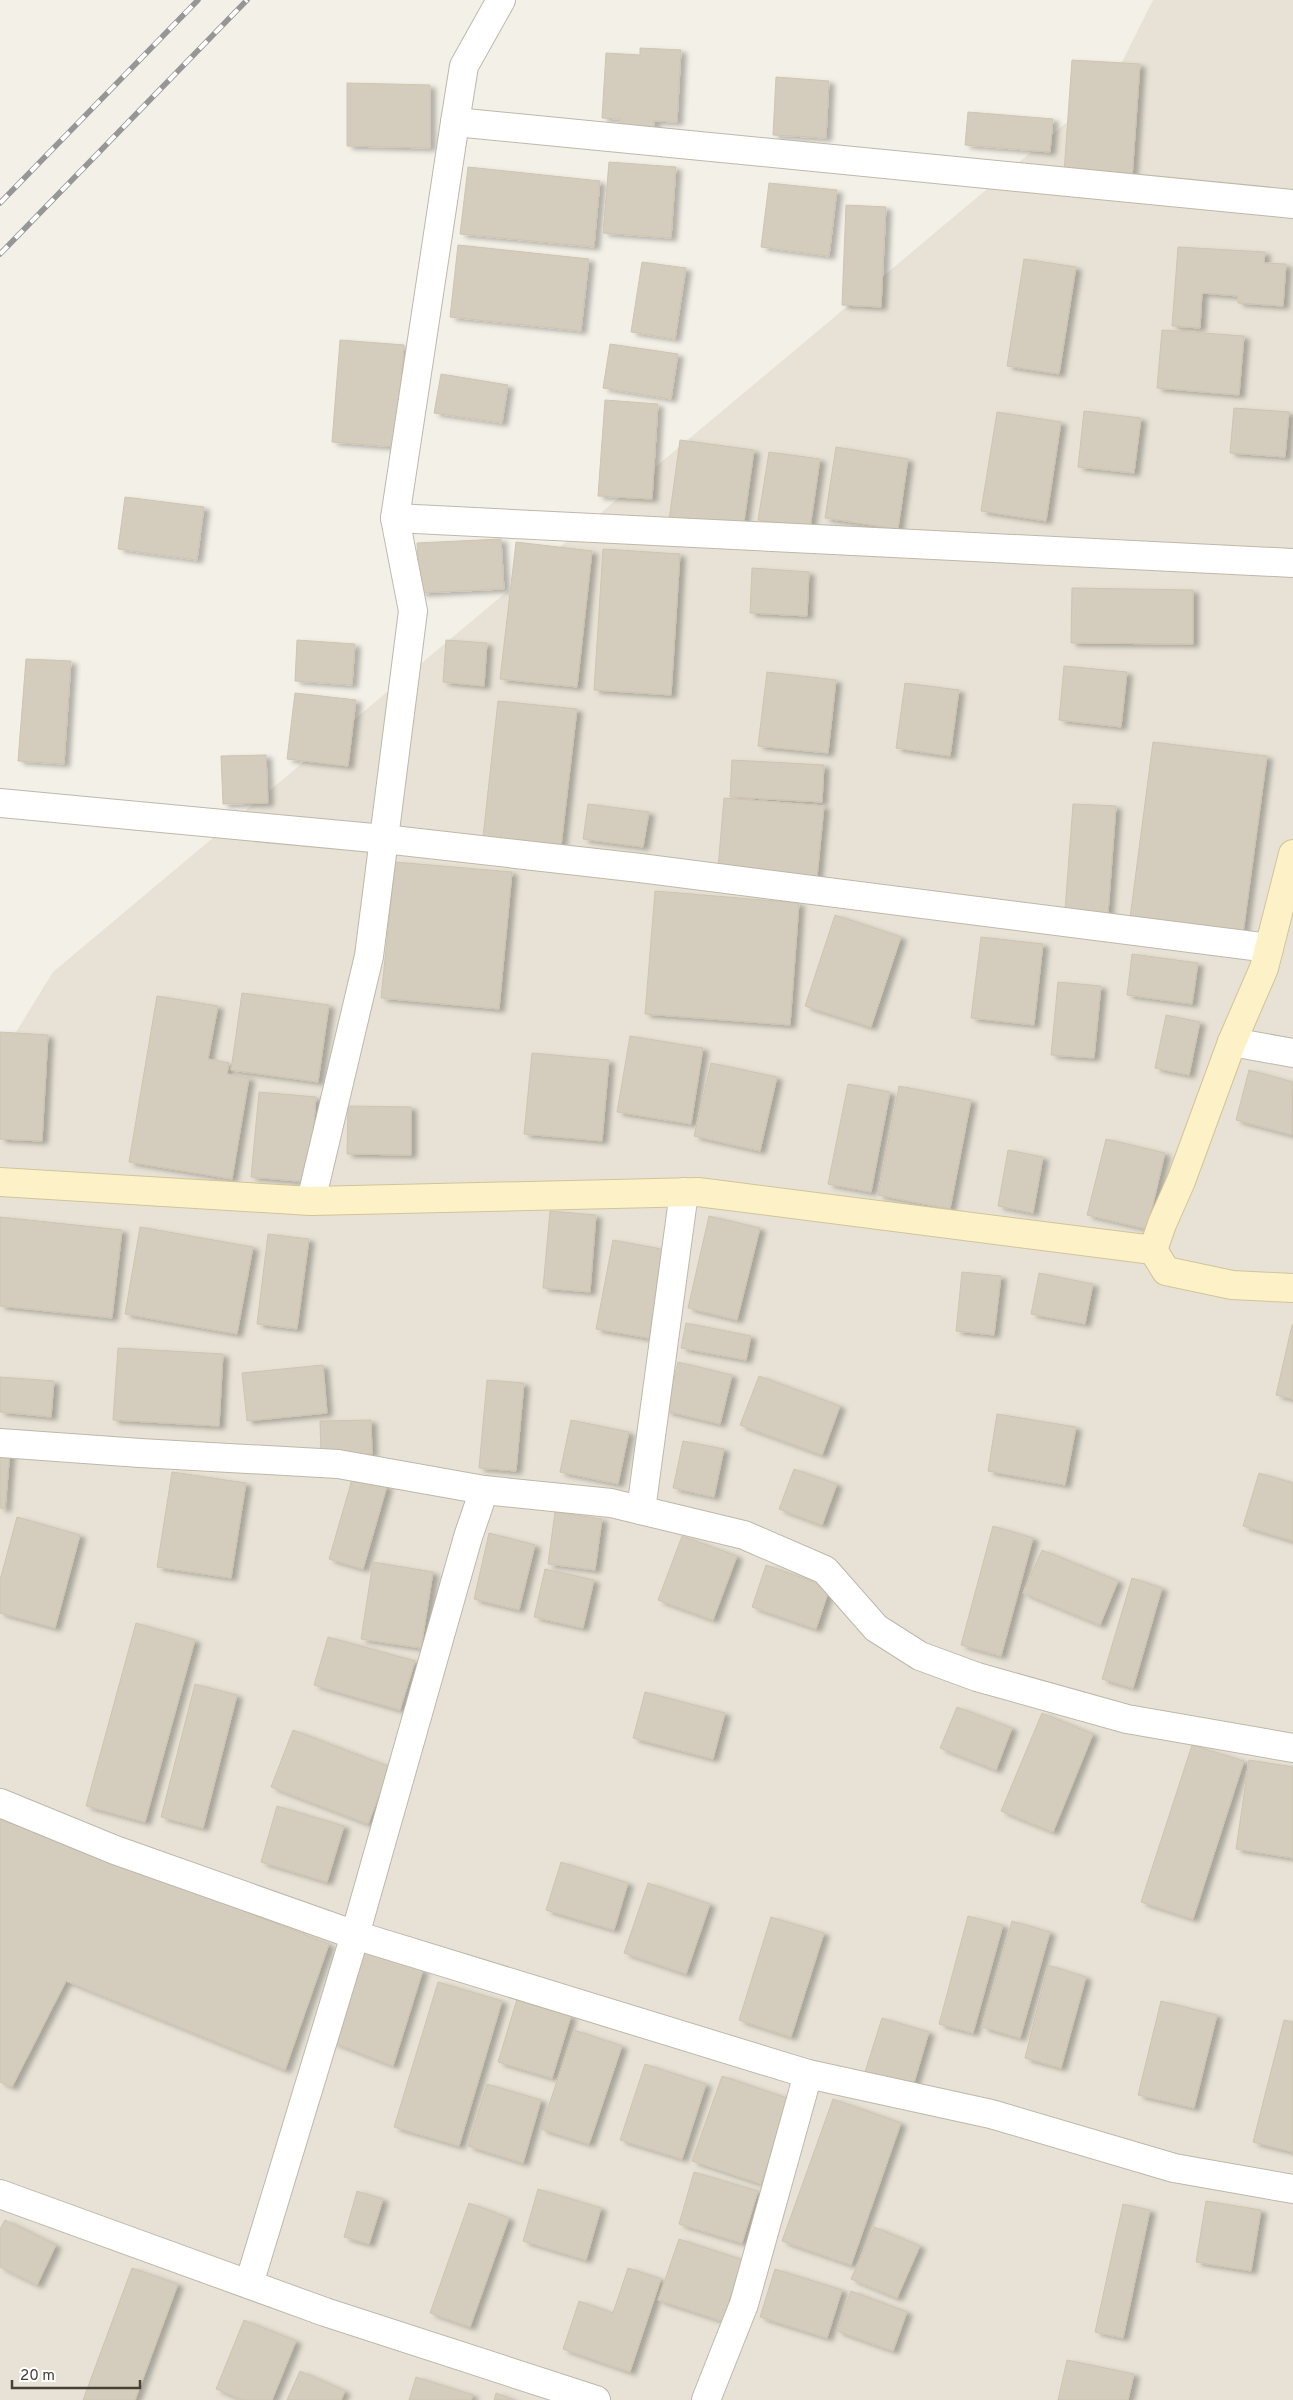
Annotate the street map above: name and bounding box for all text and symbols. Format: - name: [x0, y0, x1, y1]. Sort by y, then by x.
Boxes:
- scale bar: [12, 2358, 140, 2390]
- text: 20 m: [20, 2367, 55, 2386]

